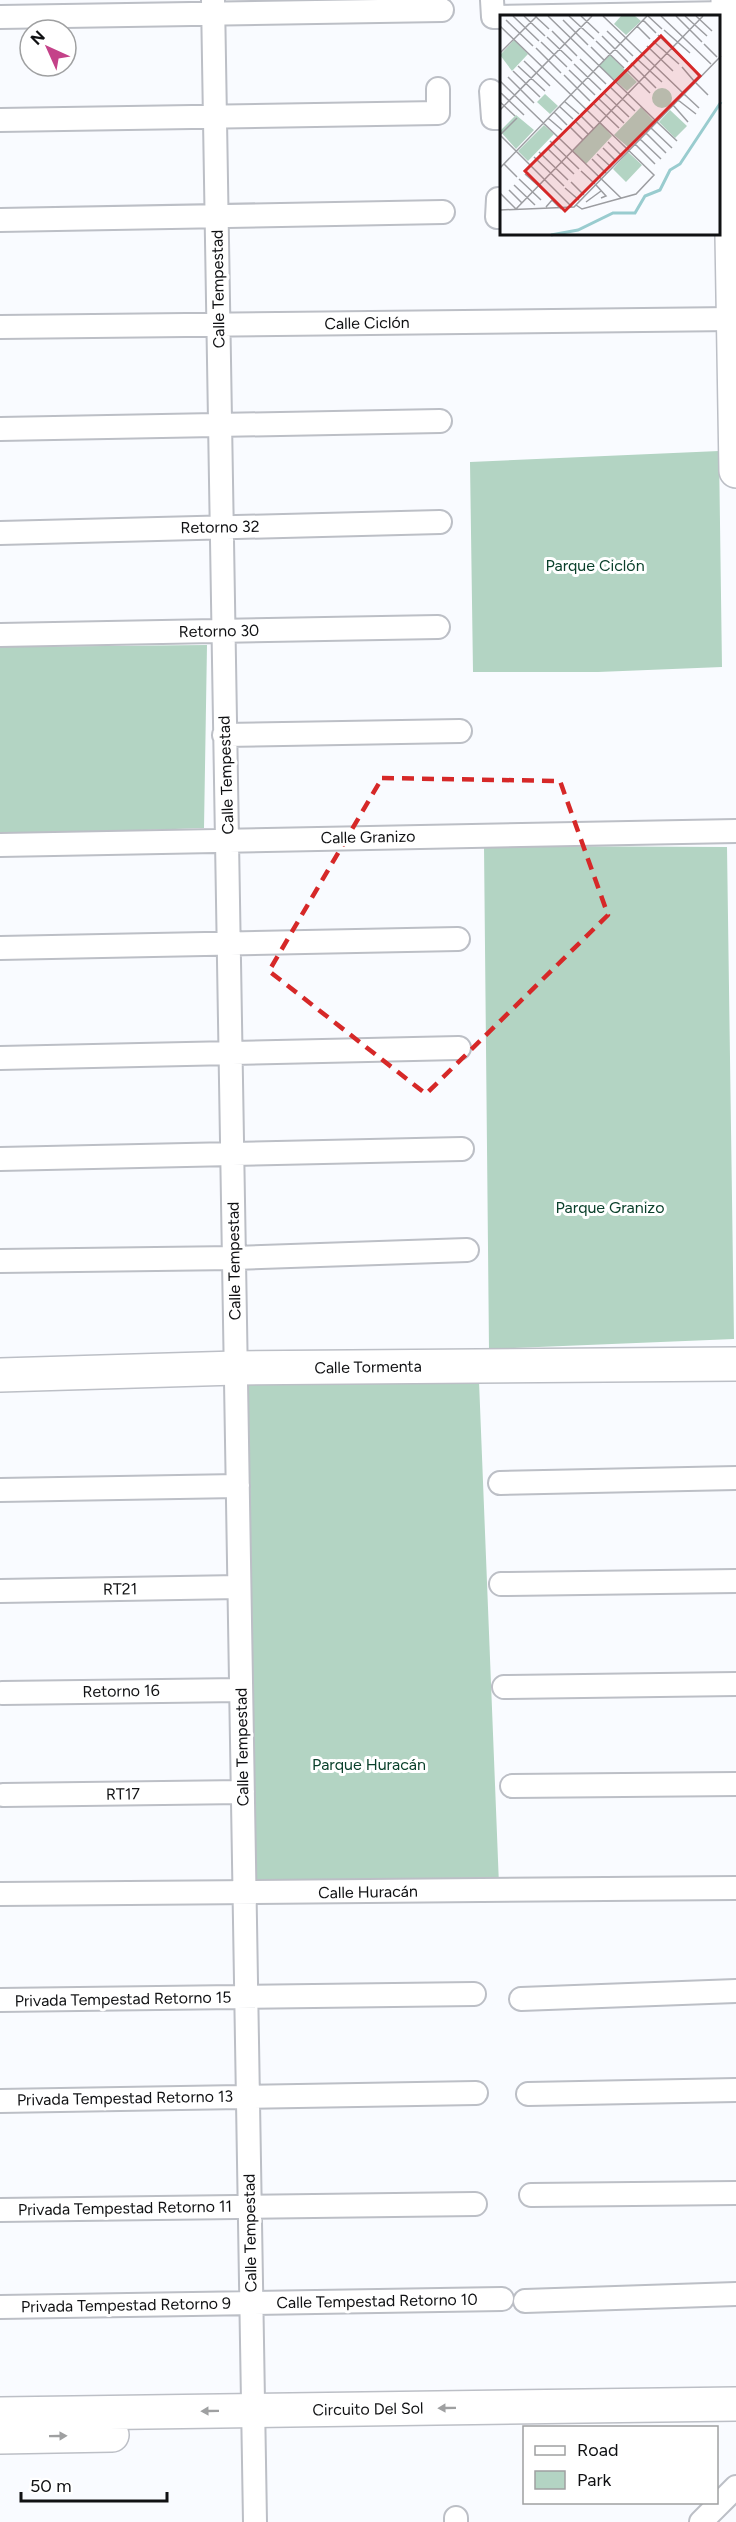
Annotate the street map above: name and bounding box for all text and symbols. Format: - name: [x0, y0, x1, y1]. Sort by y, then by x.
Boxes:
- inset map: [500, 15, 721, 236]
- north arrow: [18, 18, 78, 78]
- text: N: [27, 27, 49, 49]
- street label: Calle Tempestad: [207, 229, 229, 349]
- street label: Calle Ciclón: [324, 313, 410, 333]
- street label: Retorno 32: [180, 517, 260, 537]
- park label: Parque Ciclón: [545, 556, 645, 575]
- street label: Retorno 30: [179, 621, 259, 641]
- street label: Calle Tempestad: [214, 715, 238, 835]
- street label: Calle Granizo: [320, 827, 416, 847]
- park label: Parque Granizo: [555, 1198, 665, 1217]
- street label: Calle Tempestad: [223, 1201, 245, 1321]
- street label: Calle Tormenta: [314, 1357, 422, 1377]
- street label: RT21: [103, 1579, 137, 1599]
- street label: Retorno 16: [82, 1681, 160, 1701]
- street label: Calle Tempestad: [231, 1687, 253, 1807]
- park label: Parque Huracán: [312, 1755, 426, 1774]
- street label: RT17: [106, 1784, 141, 1804]
- street label: Calle Huracán: [318, 1882, 418, 1902]
- street label: Privada Tempestad Retorno 15: [14, 1988, 232, 2010]
- street label: Privada Tempestad Retorno 13: [17, 2087, 233, 2109]
- street label: Calle Tempestad: [239, 2173, 261, 2293]
- street label: Privada Tempestad Retorno 11: [18, 2197, 232, 2219]
- street label: Calle Tempestad Retorno 10: [276, 2290, 478, 2312]
- street label: Privada Tempestad Retorno 9: [21, 2294, 231, 2316]
- street label: Circuito Del Sol: [312, 2399, 424, 2419]
- one-way arrow: [437, 2403, 456, 2413]
- one-way arrow: [200, 2407, 219, 2416]
- legend: [523, 2426, 718, 2504]
- one-way arrow: [49, 2432, 68, 2441]
- text: Road: [577, 2439, 618, 2461]
- scale bar: [21, 2465, 166, 2503]
- text: Park: [577, 2469, 612, 2491]
- text: 50 m: [30, 2475, 72, 2497]

